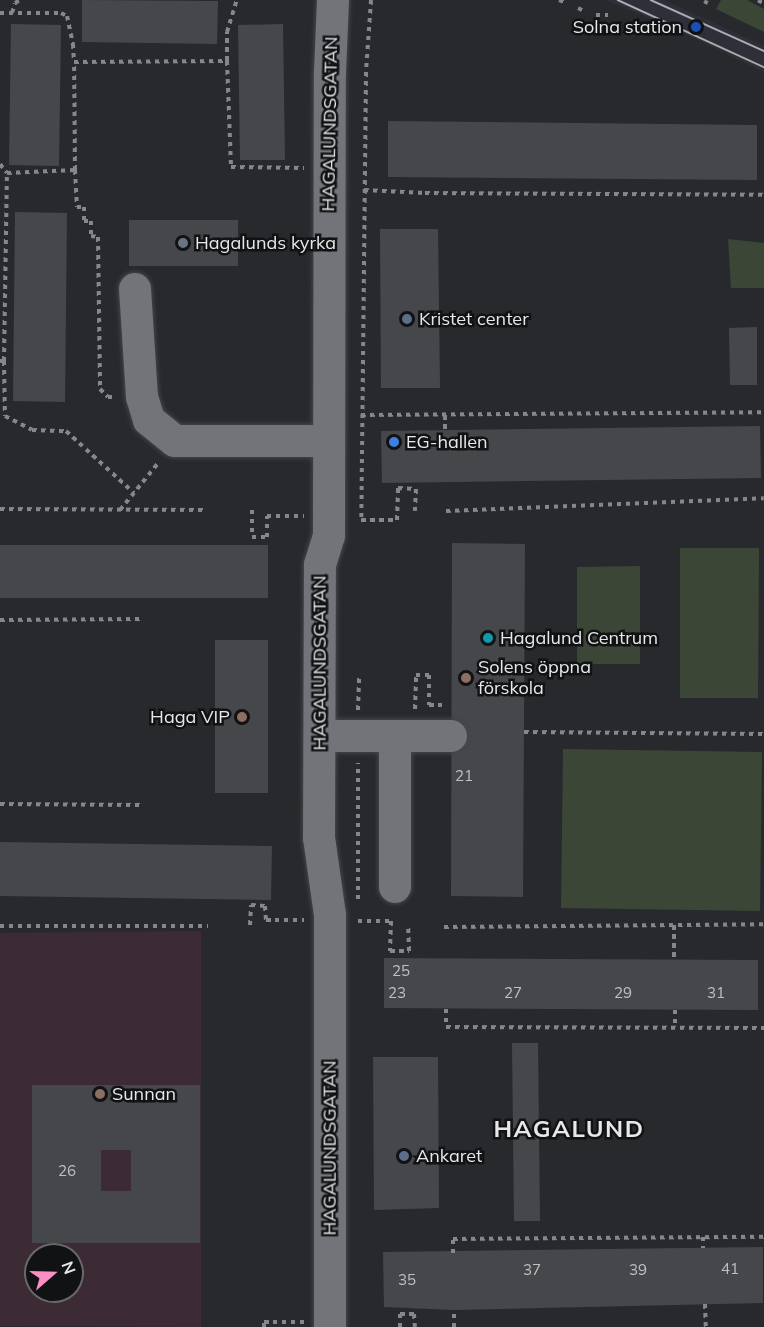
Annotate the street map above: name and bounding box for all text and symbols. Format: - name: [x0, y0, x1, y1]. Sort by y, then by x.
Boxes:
- place label: Solna station: [573, 16, 682, 38]
- marker: Solna station: [687, 18, 705, 36]
- street label: HAGALUNDSGATAN: [318, 36, 342, 212]
- place label: Hagalunds kyrka: [195, 232, 336, 254]
- marker: Hagalunds kyrka: [176, 236, 190, 250]
- place label: Kristet center: [419, 308, 529, 330]
- marker: Kristet center: [400, 312, 414, 326]
- place label: EG-hallen: [406, 431, 488, 453]
- marker: EG-hallen: [387, 435, 401, 449]
- street label: HAGALUNDSGATAN: [309, 576, 331, 750]
- place label: Hagalund Centrum: [500, 627, 658, 649]
- marker: Hagalund Centrum: [481, 631, 495, 645]
- place label: Solens öppna förskola: [478, 657, 591, 700]
- marker: Solens öppna förskola: [459, 671, 473, 685]
- place label: Haga VIP: [150, 706, 230, 728]
- marker: Haga VIP: [235, 710, 249, 724]
- house number: 21: [455, 767, 473, 785]
- house number: 25: [392, 962, 410, 980]
- house number: 23: [388, 984, 406, 1002]
- house number: 27: [504, 984, 522, 1002]
- house number: 29: [614, 984, 632, 1002]
- house number: 31: [707, 984, 725, 1002]
- street label: HAGALUNDSGATAN: [319, 1061, 341, 1235]
- place label: Sunnan: [112, 1083, 176, 1105]
- marker: Sunnan: [93, 1087, 107, 1101]
- district label: HAGALUND: [494, 1115, 644, 1143]
- place label: Ankaret: [416, 1145, 482, 1167]
- marker: Ankaret: [397, 1149, 411, 1163]
- house number: 26: [58, 1162, 76, 1180]
- north arrow: [24, 1243, 84, 1303]
- text: N: [58, 1258, 81, 1277]
- house number: 41: [721, 1260, 739, 1278]
- house number: 37: [523, 1261, 541, 1279]
- house number: 39: [629, 1261, 647, 1279]
- house number: 35: [398, 1271, 416, 1289]

